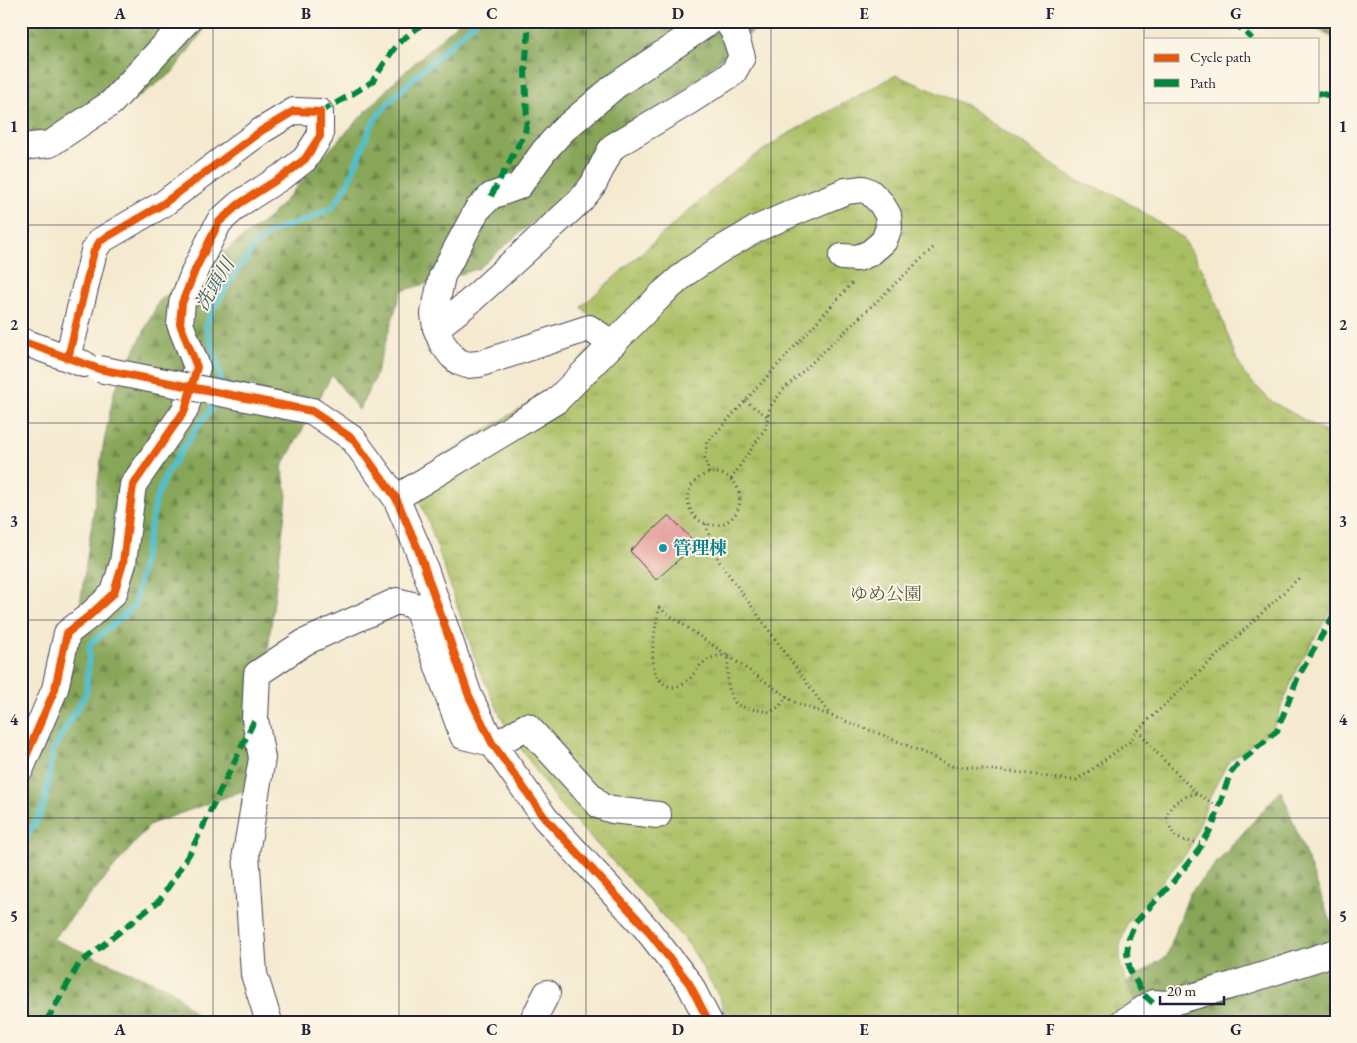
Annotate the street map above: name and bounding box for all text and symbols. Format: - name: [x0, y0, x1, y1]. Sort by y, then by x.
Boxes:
- text: A: [113, 3, 126, 24]
- text: B: [301, 3, 311, 24]
- text: C: [486, 3, 498, 24]
- text: D: [672, 3, 684, 24]
- text: E: [859, 3, 869, 24]
- text: F: [1046, 3, 1055, 24]
- text: G: [1230, 3, 1242, 24]
- legend: [1144, 38, 1320, 102]
- text: Cycle path: [1190, 47, 1252, 66]
- text: Path: [1190, 73, 1216, 92]
- text: 1: [10, 116, 18, 137]
- text: 1: [1339, 116, 1347, 137]
- water label: 洗頭川: [189, 252, 241, 315]
- text: 2: [10, 314, 19, 335]
- text: 2: [1339, 314, 1348, 335]
- text: 3: [10, 511, 18, 532]
- text: 3: [1339, 511, 1347, 532]
- place label: 管理棟: [673, 536, 727, 559]
- marker: 管理棟: [657, 542, 669, 554]
- park label: ゆめ公園: [850, 582, 922, 605]
- text: 4: [10, 709, 19, 730]
- text: 4: [1339, 709, 1348, 730]
- text: 5: [10, 906, 18, 927]
- text: 5: [1339, 906, 1347, 927]
- scale bar: [1160, 973, 1223, 1005]
- text: 20 m: [1167, 981, 1196, 1000]
- text: A: [113, 1019, 126, 1040]
- text: B: [301, 1019, 311, 1040]
- text: C: [486, 1019, 498, 1040]
- text: D: [672, 1019, 684, 1040]
- text: E: [859, 1019, 869, 1040]
- text: F: [1046, 1019, 1055, 1040]
- text: G: [1230, 1019, 1242, 1040]

